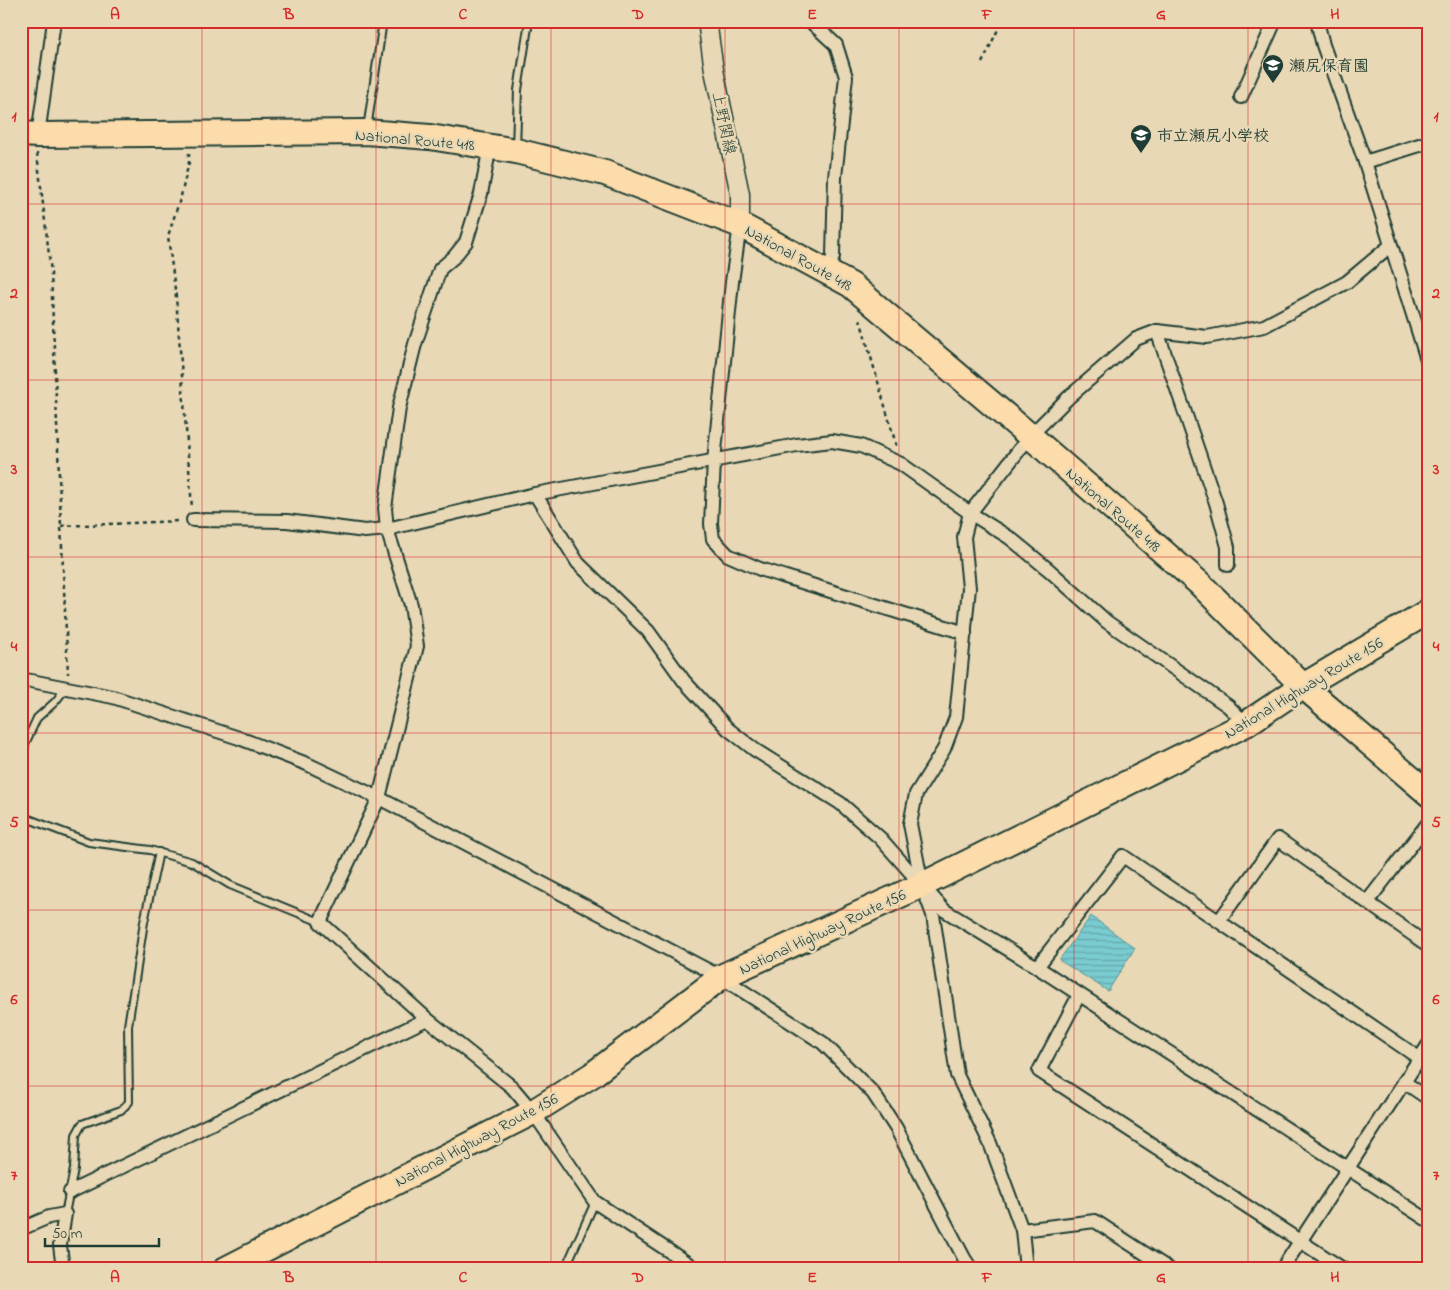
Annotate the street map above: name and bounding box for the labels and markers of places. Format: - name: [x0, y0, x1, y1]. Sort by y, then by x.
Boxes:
- school or university icon: 瀬尻保育園: [1261, 53, 1285, 84]
- place label: 瀬尻保育園: [1289, 55, 1369, 79]
- school or university icon: 市立瀬尻小学校: [1129, 123, 1153, 154]
- place label: 市立瀬尻小学校: [1157, 125, 1269, 149]

